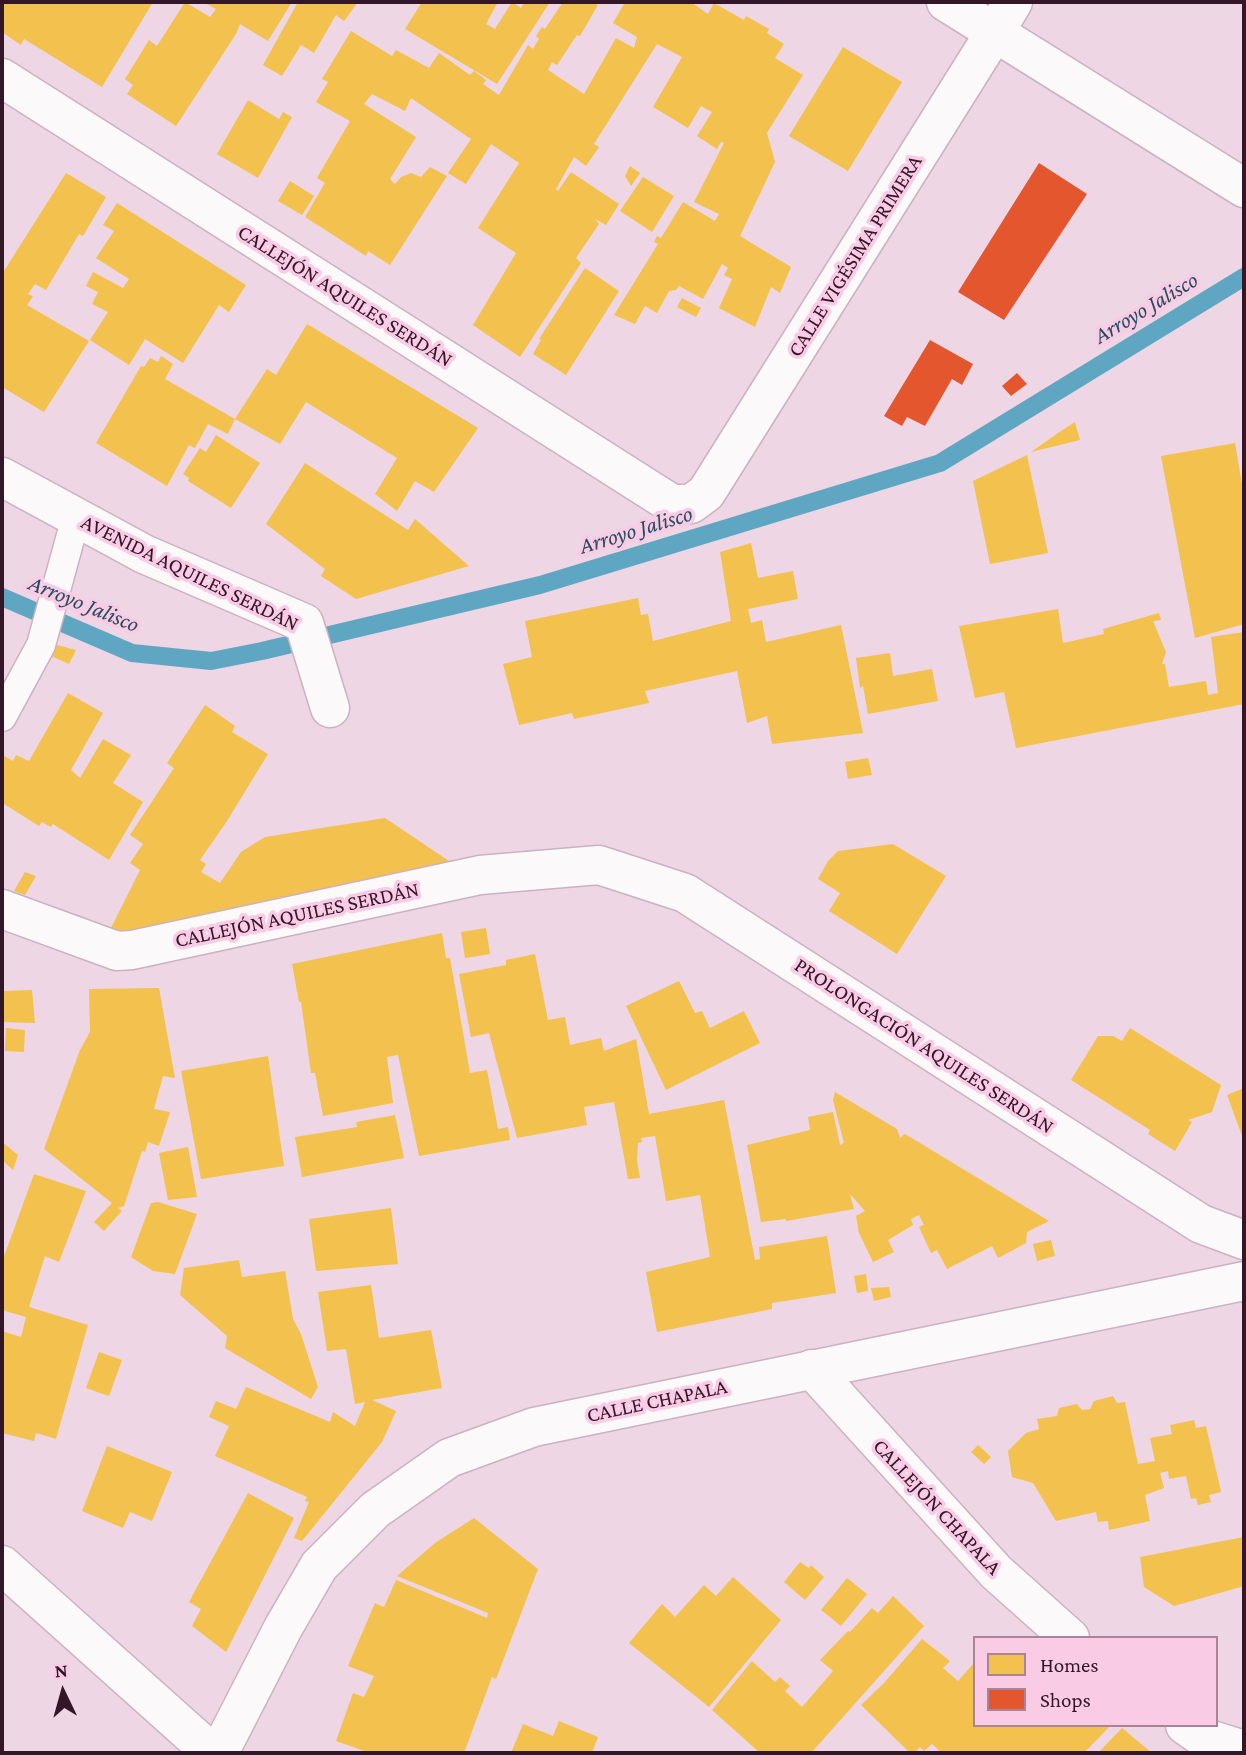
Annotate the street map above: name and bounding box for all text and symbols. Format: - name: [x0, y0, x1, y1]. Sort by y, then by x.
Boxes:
- street label: CALLE VIGÉSIMA PRIMERA: [783, 150, 927, 362]
- street label: CALLEJÓN AQUILES SERDÁN: [233, 219, 457, 373]
- water label: Arroyo Jalisco: [1089, 266, 1203, 350]
- water label: Arroyo Jalisco: [576, 500, 696, 560]
- street label: AVENIDA AQUILES SERDÁN: [77, 509, 303, 637]
- water label: Arroyo Jalisco: [25, 569, 143, 639]
- street label: CALLEJÓN AQUILES SERDÁN: [173, 877, 421, 953]
- street label: PROLONGACIÓN AQUILES SERDÁN: [790, 953, 1058, 1139]
- street label: CALLE CHAPALA: [585, 1374, 729, 1428]
- street label: CALLEJÓN CHAPALA: [867, 1434, 1007, 1580]
- legend: [973, 1636, 1218, 1727]
- text: Homes: [1040, 1653, 1099, 1677]
- north arrow: [28, 1657, 98, 1727]
- text: N: [54, 1660, 68, 1682]
- text: Shops: [1040, 1688, 1091, 1712]

